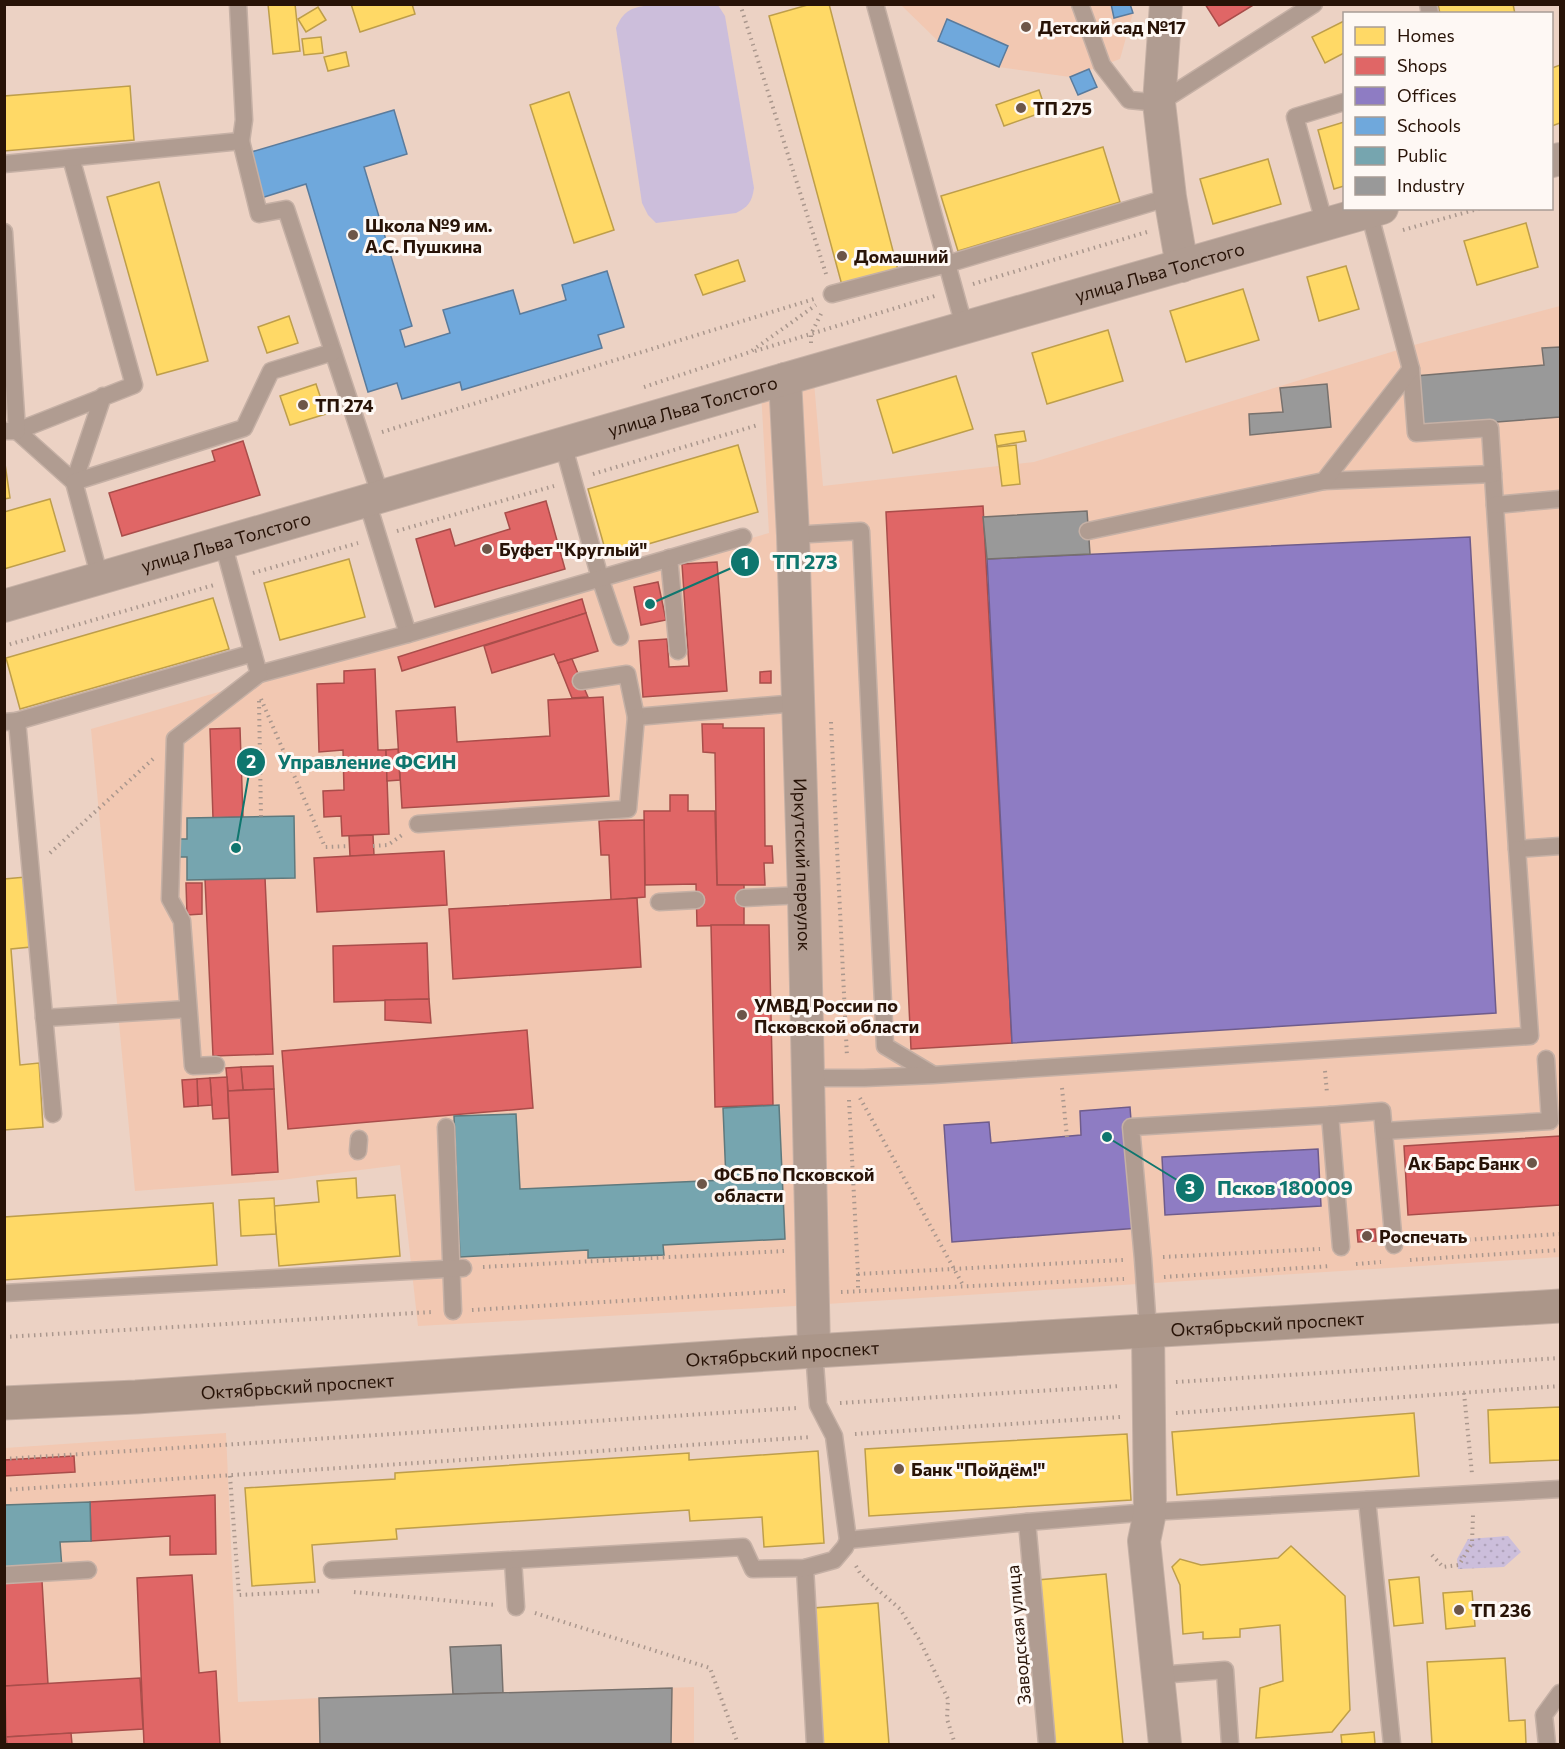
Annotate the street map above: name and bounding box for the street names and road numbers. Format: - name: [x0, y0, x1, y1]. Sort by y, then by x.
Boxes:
- street label: улица Льва Толстого: [1072, 237, 1247, 306]
- street label: улица Льва Толстого: [605, 371, 780, 441]
- street label: улица Льва Толстого: [138, 506, 313, 577]
- street label: Иркутский переулок: [789, 778, 816, 952]
- street label: Октябрьский проспект: [1170, 1307, 1366, 1340]
- street label: Октябрьский проспект: [685, 1336, 880, 1371]
- street label: Октябрьский проспект: [200, 1368, 396, 1404]
- street label: Заводская улица: [1001, 1564, 1035, 1706]

